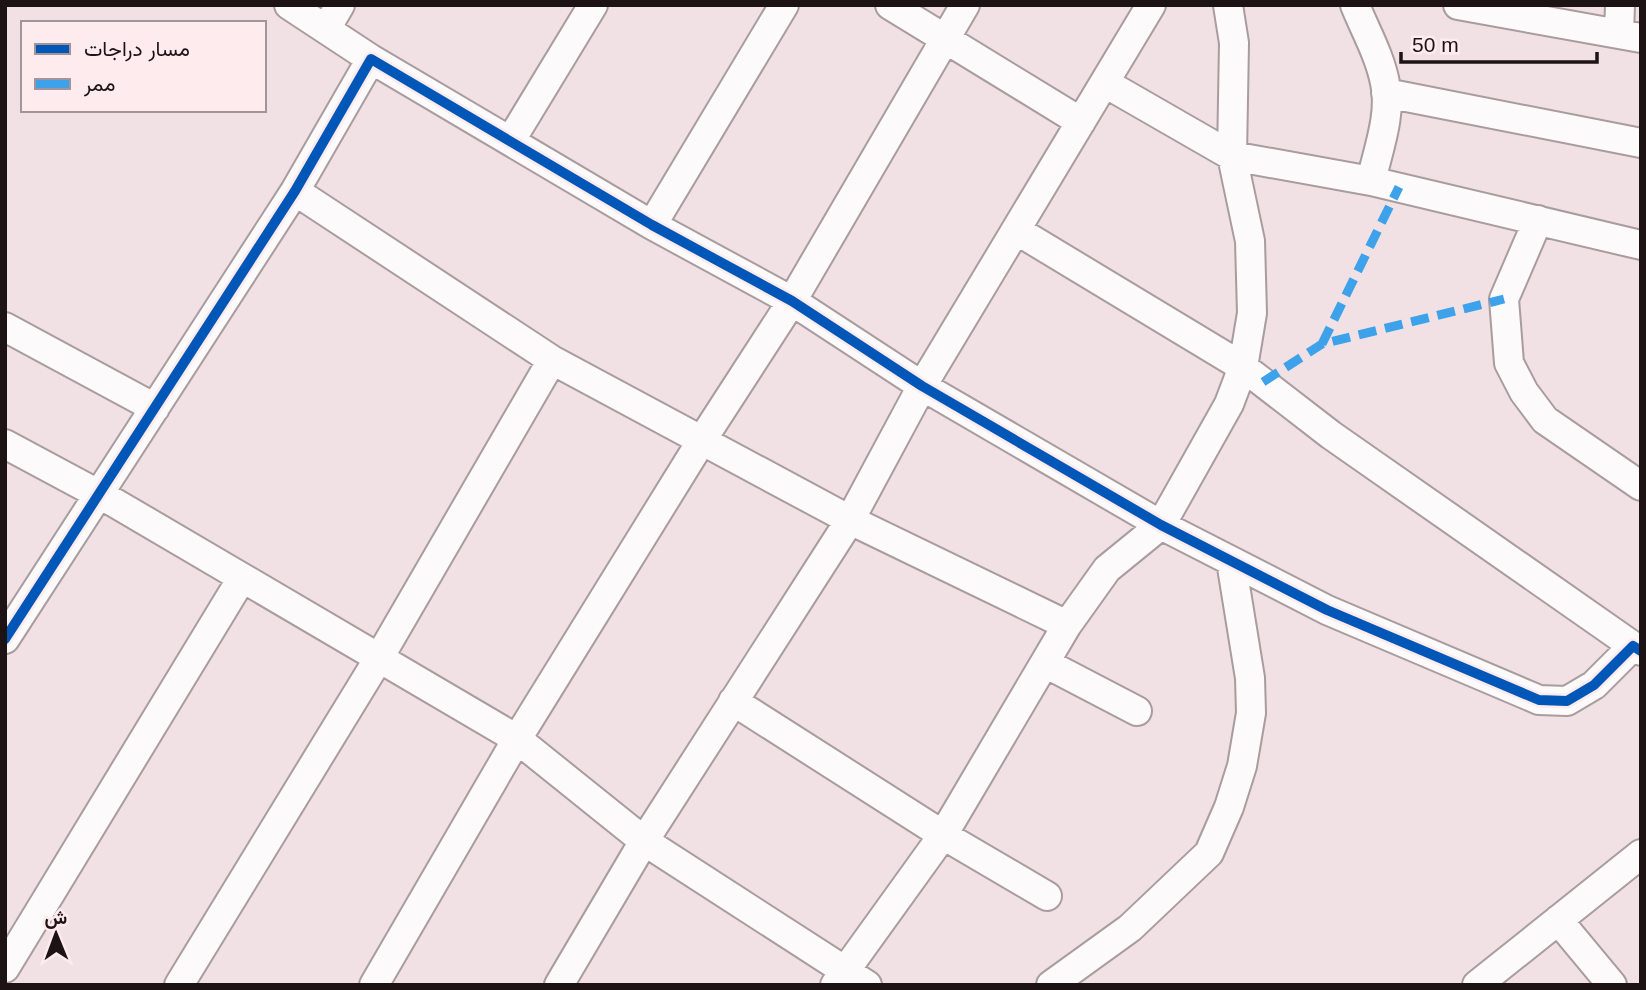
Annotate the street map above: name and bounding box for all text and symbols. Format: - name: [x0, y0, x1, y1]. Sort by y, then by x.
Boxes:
- legend: [21, 21, 266, 112]
- scale bar: [1401, 21, 1597, 65]
- text: 50 m: [1412, 33, 1459, 56]
- text: مسار دراجات: [84, 37, 190, 62]
- text: ممر: [83, 72, 115, 97]
- north arrow: [21, 899, 91, 969]
- text: ش: [44, 907, 67, 929]

